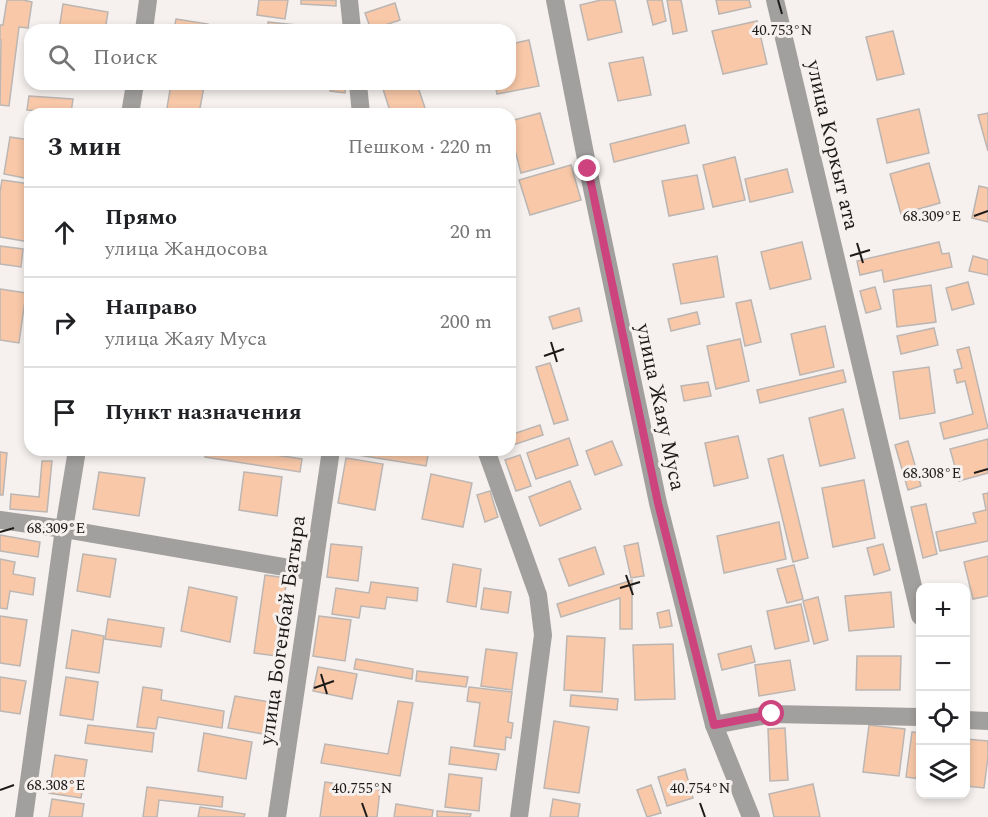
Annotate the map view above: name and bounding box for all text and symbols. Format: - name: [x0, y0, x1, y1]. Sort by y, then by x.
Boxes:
- text: 40.753°N: [752, 19, 812, 42]
- search box: [24, 24, 516, 90]
- icon: search: [45, 41, 78, 74]
- text: Поиск: [93, 41, 158, 74]
- street label: улица Коркыт ата: [797, 56, 867, 234]
- text: 3 мин: [48, 127, 121, 167]
- text: Пешком · 220 m: [348, 132, 492, 162]
- route end: [574, 155, 600, 181]
- text: Прямо: [105, 201, 177, 234]
- text: 68.309°E: [903, 205, 961, 228]
- icon: ahead: [48, 216, 81, 249]
- text: 20 m: [450, 217, 492, 247]
- text: улица Жандосова: [105, 234, 268, 264]
- text: Направо: [105, 291, 197, 324]
- icon: right: [48, 306, 81, 339]
- text: 200 m: [440, 307, 492, 337]
- street label: улица Жаяу Муса: [626, 320, 693, 494]
- text: улица Жаяу Муса: [105, 324, 267, 354]
- icon: arrive: [48, 396, 81, 429]
- text: Пункт назначения: [105, 396, 302, 429]
- text: 68.308°E: [903, 462, 961, 485]
- street label: улица Богенбай Батыра: [251, 513, 315, 748]
- text: 68.309°E: [27, 517, 85, 540]
- map controls: [916, 583, 970, 799]
- button: +: [916, 583, 970, 637]
- button: −: [916, 637, 970, 691]
- button: locate: [916, 691, 970, 745]
- route start: [758, 700, 784, 726]
- button: layers: [916, 745, 970, 799]
- text: 68.308°E: [27, 774, 85, 797]
- text: 40.755°N: [332, 777, 392, 800]
- text: 40.754°N: [670, 777, 730, 800]

